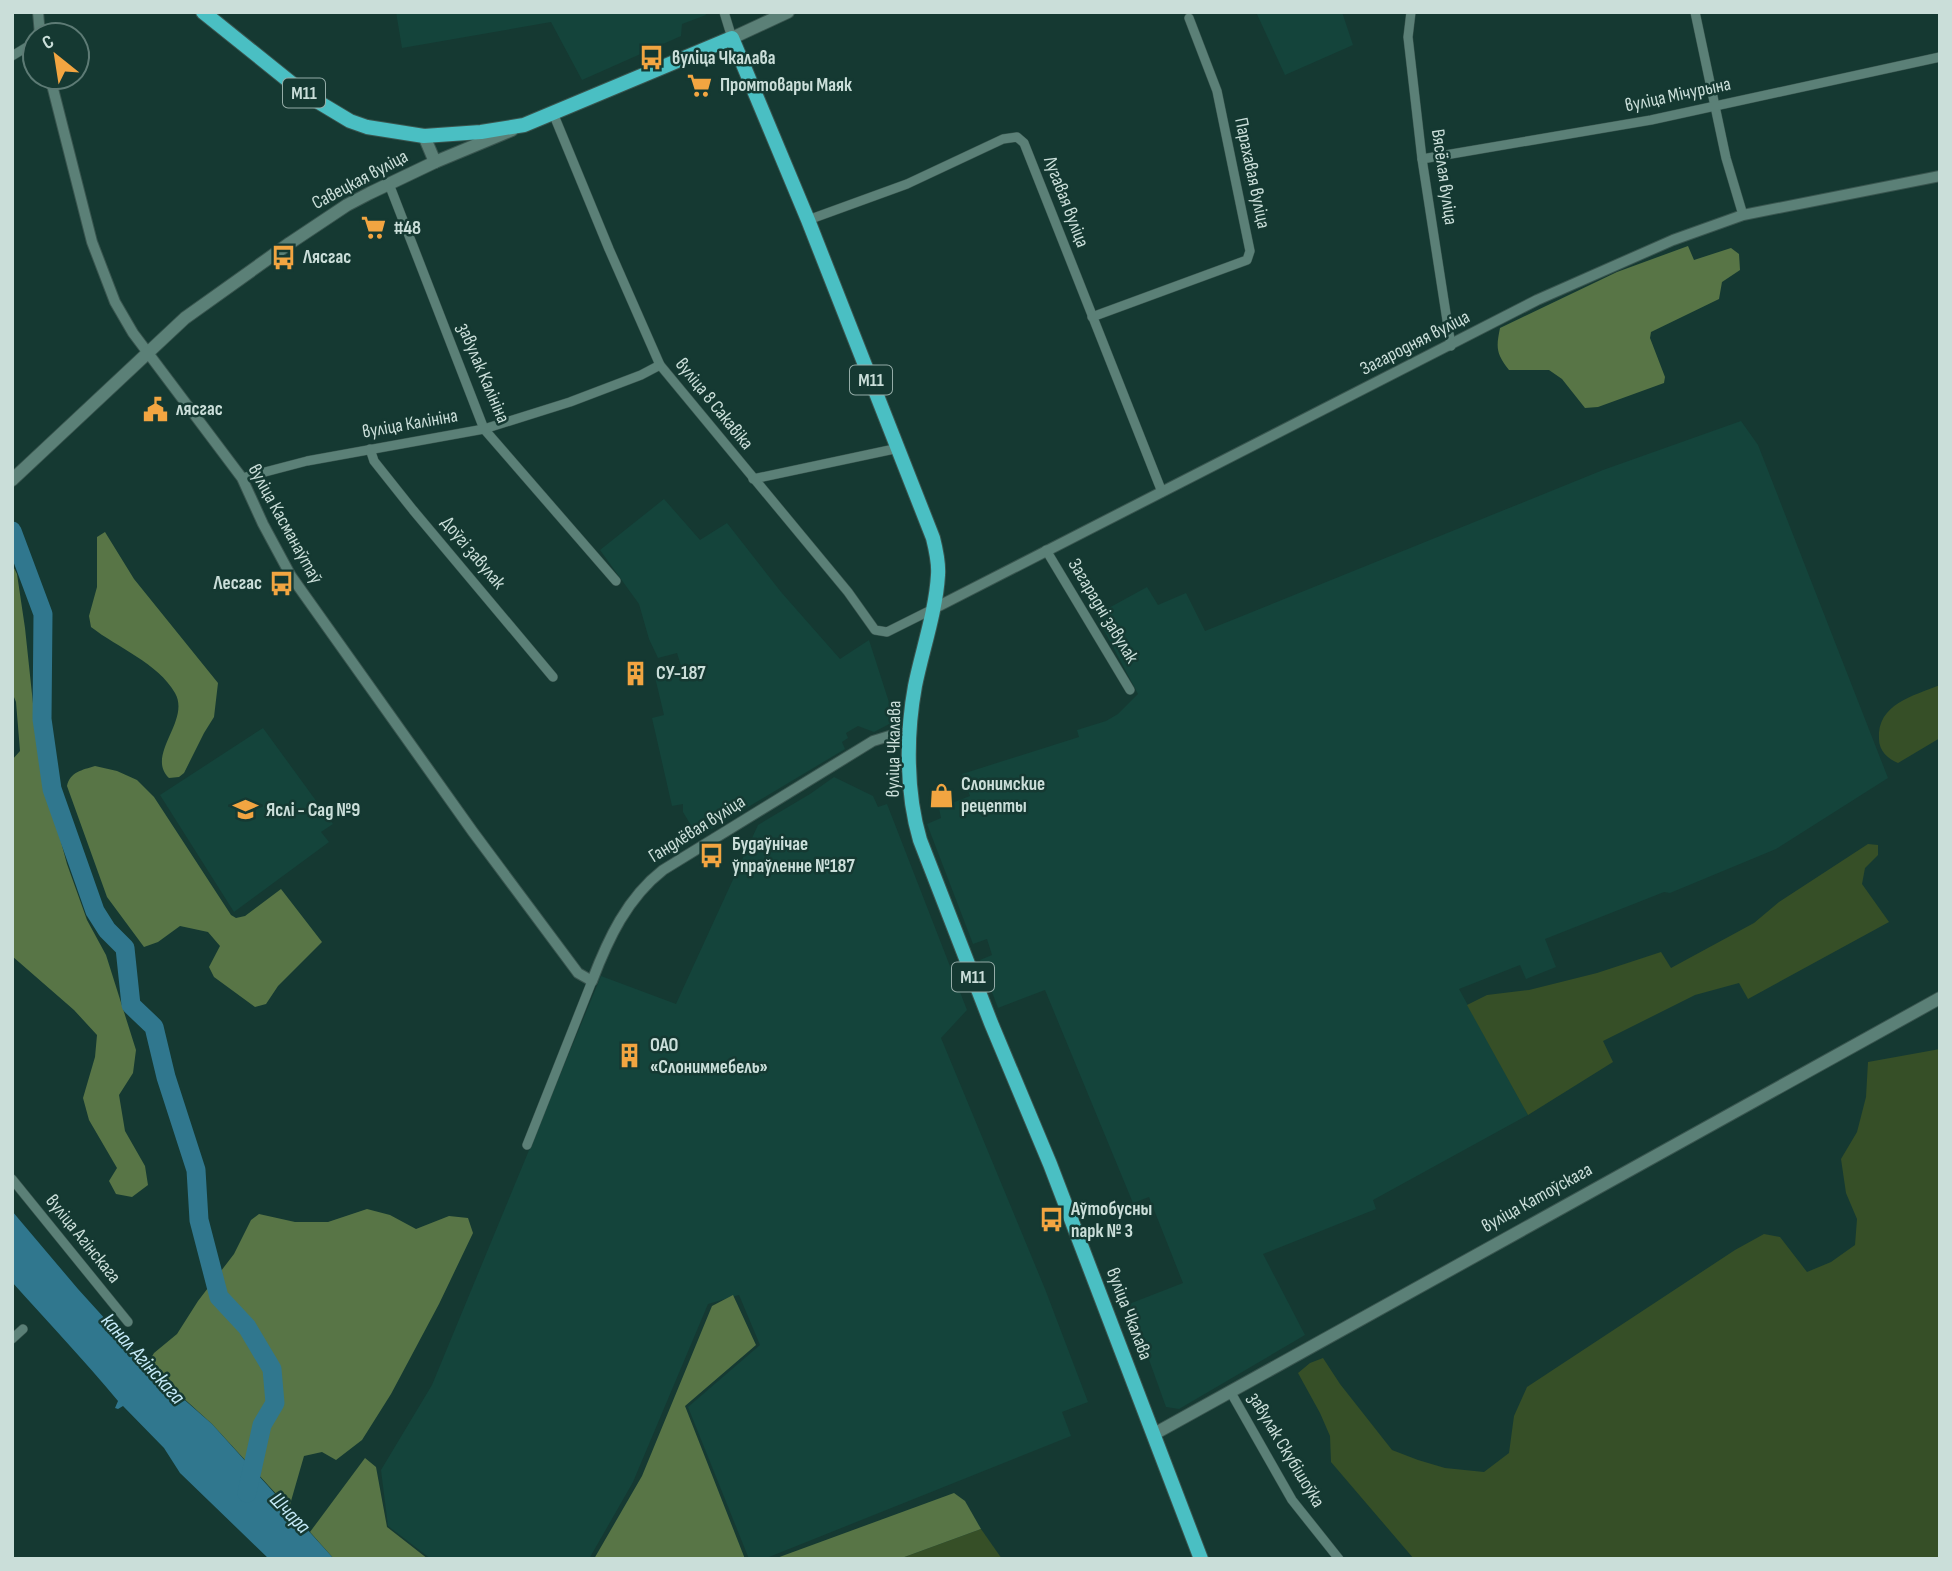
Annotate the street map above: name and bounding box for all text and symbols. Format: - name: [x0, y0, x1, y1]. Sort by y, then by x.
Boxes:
- north arrow: [21, 21, 91, 91]
- text: С: [38, 30, 58, 55]
- bus stop icon: вуліца Чкалава: [638, 44, 666, 72]
- place label: вуліца Чкалава: [672, 47, 776, 70]
- supermarket icon: Промтовары Маяк: [686, 71, 714, 99]
- street label: вуліца Мічурына: [1623, 73, 1733, 117]
- place label: Промтовары Маяк: [720, 74, 852, 97]
- road number: М11: [283, 78, 325, 108]
- street label: Парахавая вуліца: [1229, 115, 1275, 231]
- street label: Вясёлая вуліца: [1426, 128, 1462, 226]
- street label: Савецкая вуліца: [308, 145, 412, 215]
- street label: Лугавая вуліца: [1038, 152, 1094, 251]
- supermarket icon: #48: [360, 214, 388, 242]
- place label: #48: [394, 217, 421, 240]
- bus stop icon: Лясгас: [269, 243, 297, 271]
- place label: Лясгас: [302, 246, 351, 269]
- street label: Загародняя вуліца: [1356, 305, 1474, 381]
- street label: завулак Калініна: [452, 319, 514, 427]
- street label: вуліца 8 Сакавіка: [670, 353, 758, 455]
- road number: М11: [850, 366, 892, 394]
- public building icon: лясгас: [142, 395, 170, 423]
- place label: лясгас: [176, 398, 223, 421]
- street label: вуліца Калініна: [360, 404, 460, 444]
- street label: вуліца Касманаўтаў: [243, 460, 328, 588]
- street label: Доўгі завулак: [436, 512, 511, 595]
- street label: Загарадні завулак: [1063, 554, 1144, 668]
- bus stop icon: Лесгас: [268, 569, 296, 597]
- place label: Лесгас: [213, 572, 262, 595]
- building icon: СУ-187: [622, 659, 650, 687]
- place label: СУ-187: [656, 662, 706, 685]
- street label: вуліца Чкалава: [882, 700, 906, 798]
- place label: Слонимские рецепты: [961, 773, 1045, 818]
- shop icon: Слонимские рецепты: [927, 781, 955, 809]
- street label: Гандлёвая вуліца: [644, 790, 750, 868]
- school or university icon: Яслі - Сад №9: [232, 796, 260, 824]
- place label: Яслі - Сад №9: [266, 799, 360, 822]
- place label: Будаўнічае ўпраўленне №187: [732, 833, 855, 878]
- bus stop icon: Будаўнічае ўпраўленне №187: [698, 841, 726, 869]
- road number: М11: [952, 962, 994, 992]
- place label: ОАО «Слониммебель»: [650, 1034, 768, 1079]
- building icon: ОАО «Слониммебель»: [616, 1042, 644, 1070]
- street label: вуліца Катоўскага: [1478, 1158, 1596, 1238]
- street label: вуліца Агінскага: [40, 1190, 126, 1288]
- place label: Аўтобусны парк № 3: [1070, 1198, 1152, 1243]
- bus stop icon: Аўтобусны парк № 3: [1037, 1206, 1065, 1234]
- street label: вуліца Чкалава: [1101, 1265, 1157, 1363]
- water label: канал Агінскага: [96, 1309, 190, 1410]
- street label: завулак Скубішоўка: [1243, 1388, 1329, 1512]
- water label: Шчара: [264, 1487, 316, 1539]

